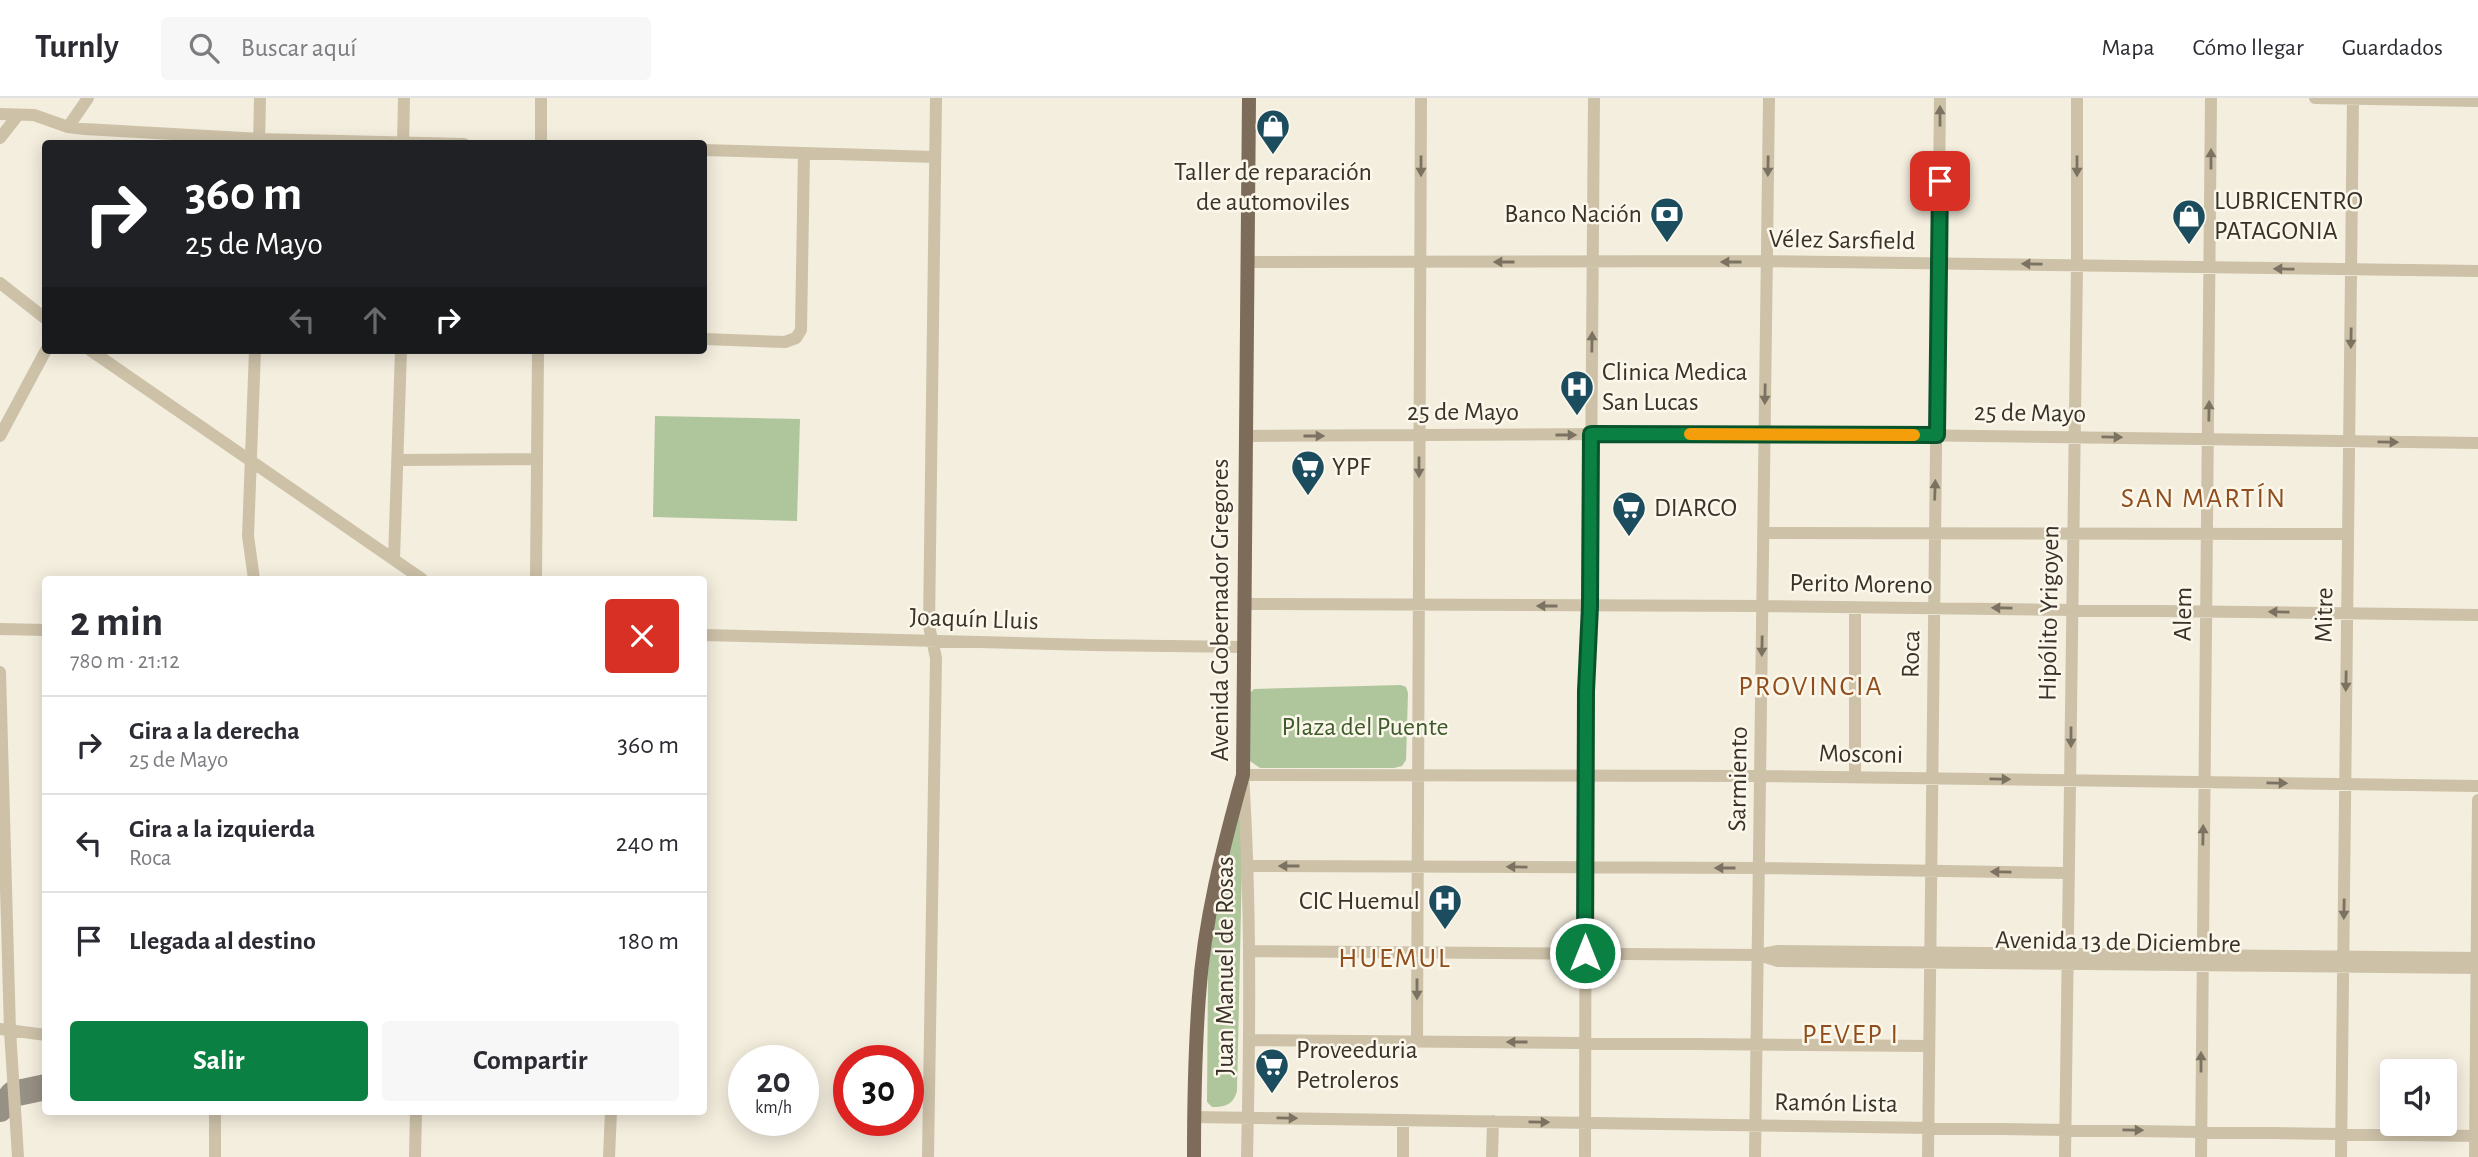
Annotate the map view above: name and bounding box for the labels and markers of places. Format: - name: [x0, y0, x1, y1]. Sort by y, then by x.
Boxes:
- shop icon: Taller de reparación de automoviles: [1254, 107, 1292, 156]
- pin: [1910, 151, 1970, 211]
- place label: Taller de reparación de automoviles: [1174, 159, 1372, 215]
- place label: LUBRICENTRO PATAGONIA: [2214, 188, 2363, 244]
- bank icon: Banco Nación: [1648, 195, 1686, 244]
- shop icon: LUBRICENTRO PATAGONIA: [2170, 197, 2208, 246]
- place label: Banco Nación: [1504, 201, 1642, 227]
- place label: Clinica Medica San Lucas: [1602, 359, 1748, 415]
- hospital icon: Clinica Medica San Lucas: [1558, 368, 1596, 417]
- supermarket icon: YPF: [1289, 448, 1327, 497]
- place label: YPF: [1332, 454, 1371, 480]
- supermarket icon: DIARCO: [1610, 489, 1648, 538]
- place label: DIARCO: [1654, 495, 1737, 521]
- hospital icon: CIC Huemul: [1426, 882, 1464, 931]
- place label: CIC Huemul: [1299, 888, 1420, 914]
- place label: Proveeduria Petroleros: [1296, 1037, 1418, 1093]
- supermarket icon: Proveeduria Petroleros: [1253, 1046, 1291, 1095]

